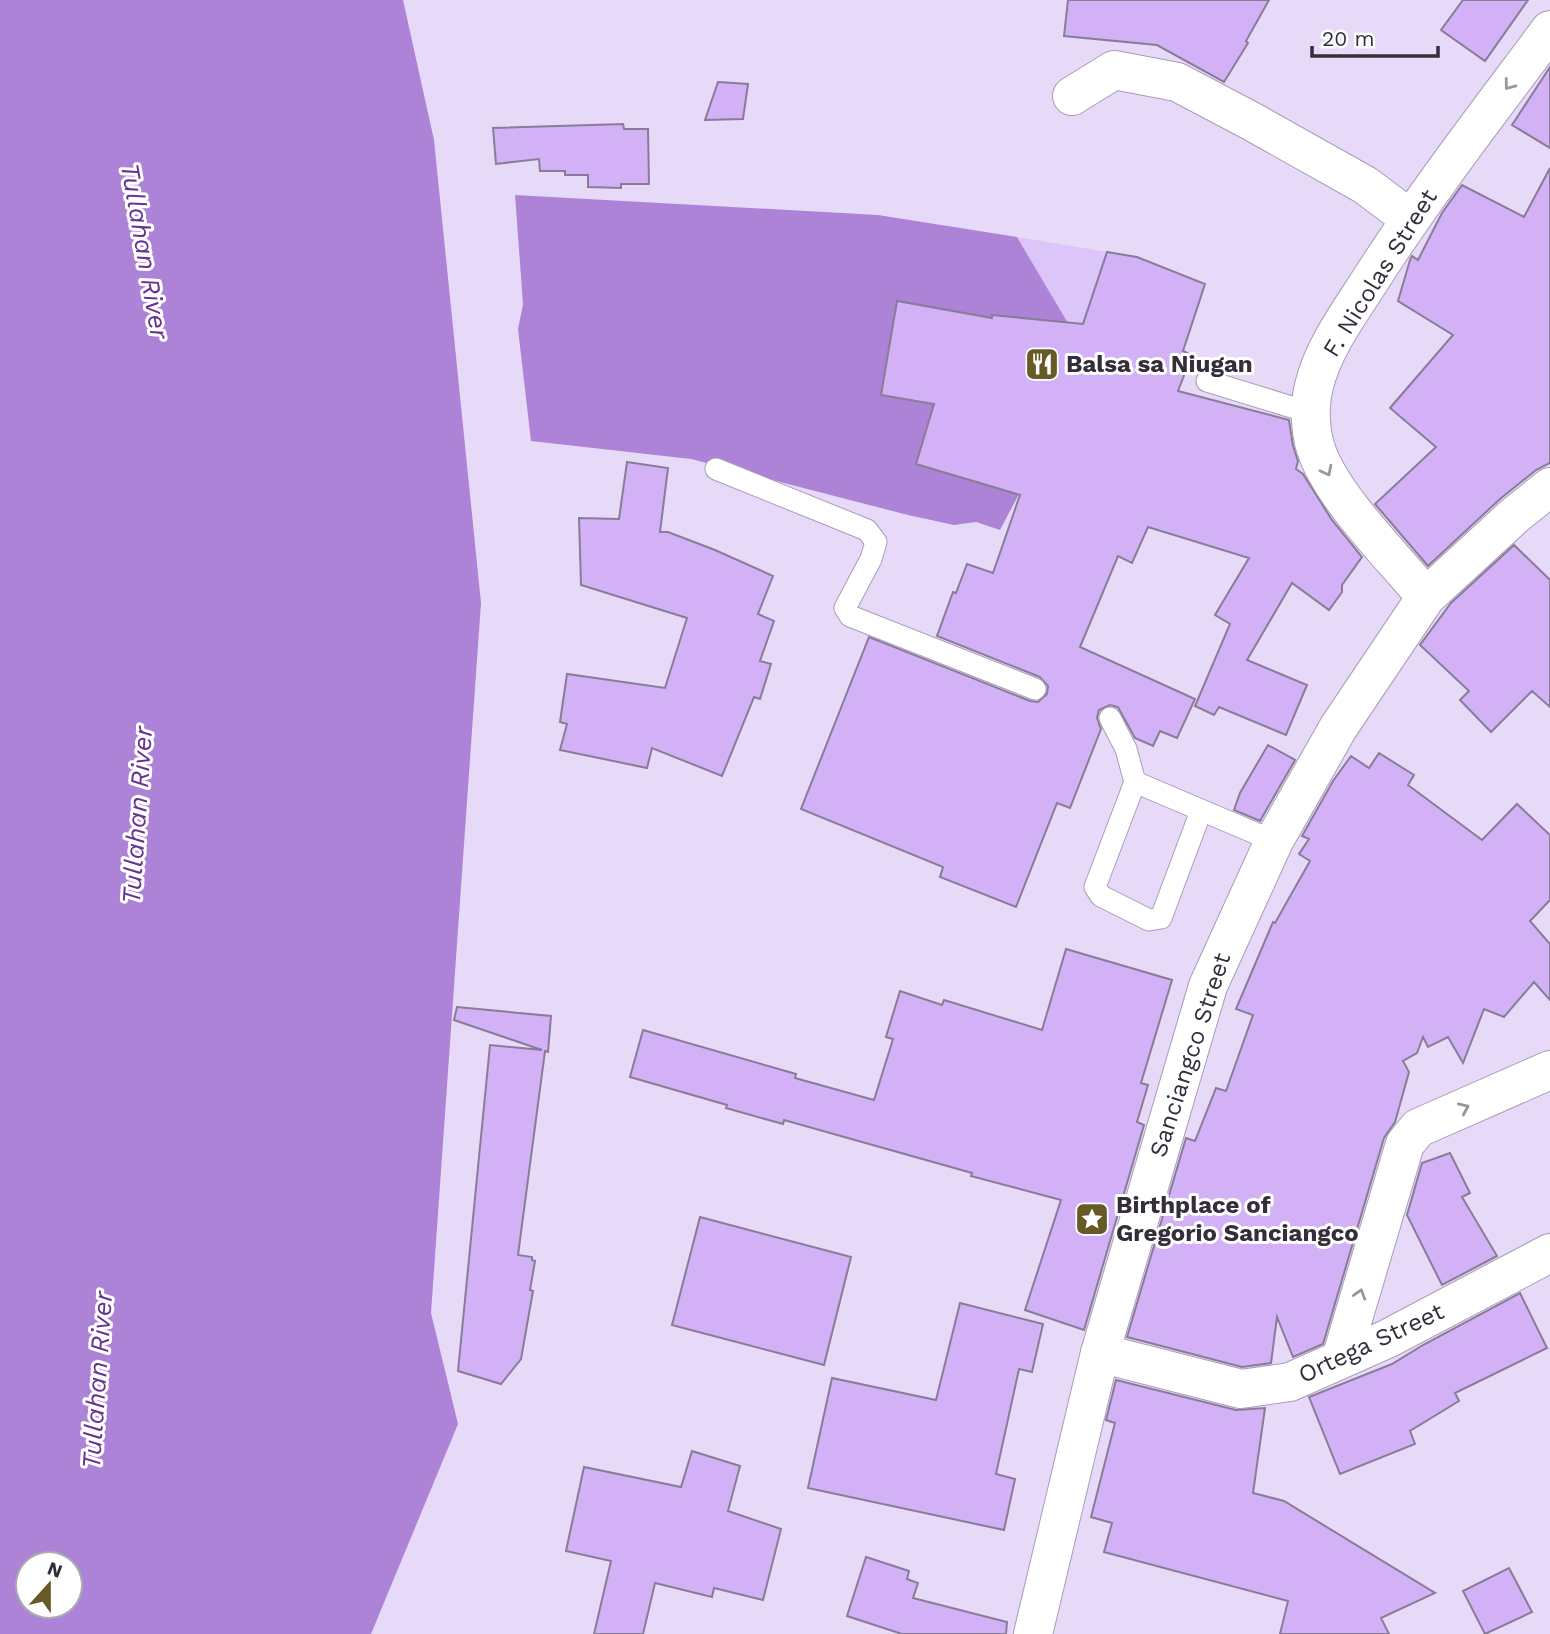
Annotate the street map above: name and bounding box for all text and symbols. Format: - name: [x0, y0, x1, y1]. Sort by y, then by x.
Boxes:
- scale bar: [1312, 14, 1438, 58]
- text: 20 m: [1322, 26, 1374, 51]
- one-way arrow: [1505, 77, 1517, 90]
- water label: Tullahan River: [115, 161, 175, 342]
- street label: F. Nicolas Street: [1317, 184, 1443, 362]
- restaurant icon: Balsa sa Niugan: [1023, 345, 1061, 383]
- place label: Balsa sa Niugan: [1066, 350, 1253, 378]
- one-way arrow: [1319, 464, 1333, 476]
- water label: Tullahan River: [116, 724, 158, 905]
- street label: Sanciangco Street: [1144, 949, 1236, 1161]
- one-way arrow: [1457, 1102, 1469, 1116]
- place label: Birthplace of Gregorio Sanciangco: [1116, 1191, 1359, 1247]
- place icon: Birthplace of Gregorio Sanciangco: [1073, 1200, 1111, 1238]
- one-way arrow: [1352, 1288, 1367, 1300]
- water label: Tullahan River: [76, 1289, 118, 1470]
- street label: Ortega Street: [1294, 1297, 1448, 1389]
- north arrow: [14, 1550, 84, 1620]
- text: N: [44, 1556, 66, 1583]

